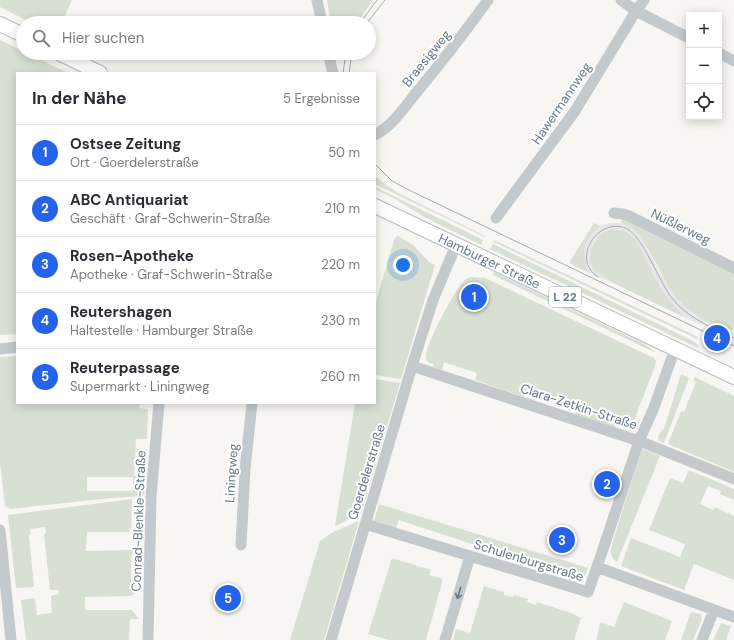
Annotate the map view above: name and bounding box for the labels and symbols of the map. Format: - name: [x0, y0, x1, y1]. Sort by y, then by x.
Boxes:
- street label: Braesigweg: [398, 26, 454, 90]
- street label: Hawermannweg: [528, 59, 595, 148]
- street label: Nüßlerweg: [648, 205, 713, 248]
- street label: Hamburger Straße: [436, 230, 543, 293]
- your location: [393, 255, 413, 275]
- pin: 1: [461, 282, 487, 312]
- road number: L 22: [549, 287, 581, 307]
- pin: 4: [704, 323, 730, 353]
- street label: Clara-Zetkin-Straße: [518, 380, 639, 433]
- street label: Goerdelerstraße: [344, 422, 389, 522]
- street label: Liningweg: [221, 443, 242, 503]
- street label: Conrad-Blenkle-Straße: [128, 450, 149, 592]
- pin: 2: [594, 469, 620, 499]
- pin: 3: [549, 525, 575, 555]
- street label: Schulenburgstraße: [472, 536, 586, 585]
- pin: 5: [215, 583, 241, 613]
- one-way arrow: [455, 587, 462, 600]

